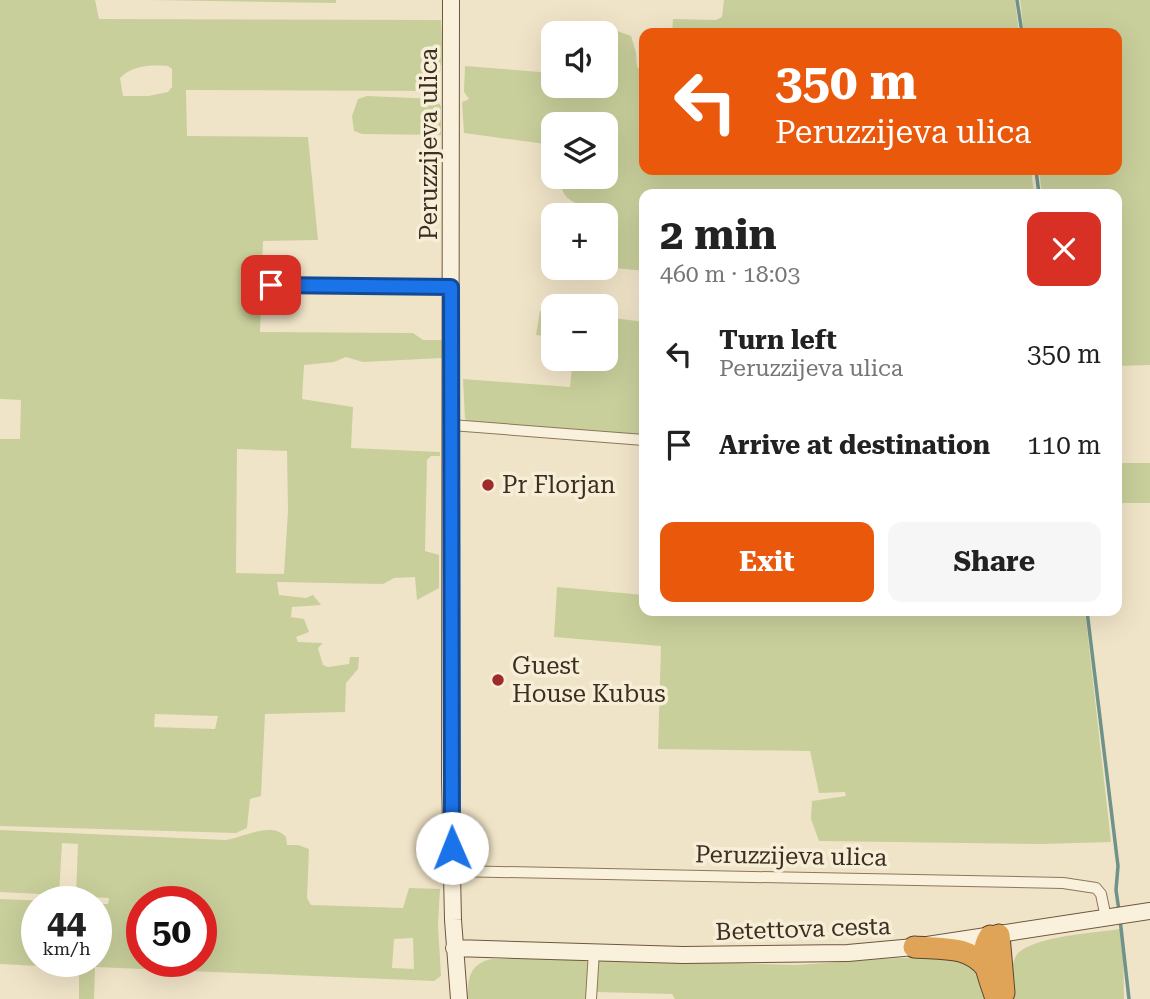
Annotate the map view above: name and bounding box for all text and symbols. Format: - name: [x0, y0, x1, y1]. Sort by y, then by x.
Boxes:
- map controls: [541, 21, 618, 371]
- button: sound: [541, 21, 618, 98]
- street label: Peruzzijeva ulica: [415, 48, 443, 240]
- text: 350 m: [775, 54, 917, 111]
- icon: left: [660, 56, 751, 147]
- button: layers: [541, 112, 618, 189]
- text: Peruzzijeva ulica: [775, 113, 1031, 151]
- button: +: [541, 203, 618, 280]
- text: 2 min: [660, 210, 777, 259]
- button: close: [1027, 212, 1101, 286]
- pin: [241, 255, 301, 315]
- text: 460 m · 18:03: [660, 261, 800, 288]
- icon: arrive: [252, 266, 290, 304]
- button: −: [541, 294, 618, 371]
- text: Turn left: [719, 325, 837, 355]
- icon: left: [660, 335, 698, 373]
- text: 350 m: [1027, 339, 1101, 369]
- text: Peruzzijeva ulica: [719, 355, 903, 382]
- icon: arrive: [660, 426, 698, 464]
- text: Arrive at destination: [719, 430, 990, 460]
- text: 110 m: [1027, 430, 1101, 460]
- place label: Pr Florjan: [502, 471, 616, 499]
- marker: Pr Florjan: [480, 477, 496, 493]
- button: Exit: [660, 522, 874, 602]
- button: Share: [888, 522, 1101, 602]
- place label: Guest House Kubus: [512, 652, 666, 708]
- marker: Guest House Kubus: [490, 672, 506, 688]
- position arrow: [415, 811, 489, 885]
- street label: Peruzzijeva ulica: [695, 840, 887, 872]
- speed limit sign: 50: [126, 886, 217, 977]
- text: 44: [47, 902, 86, 943]
- street label: Betettova cesta: [715, 912, 891, 946]
- text: km/h: [42, 938, 91, 959]

